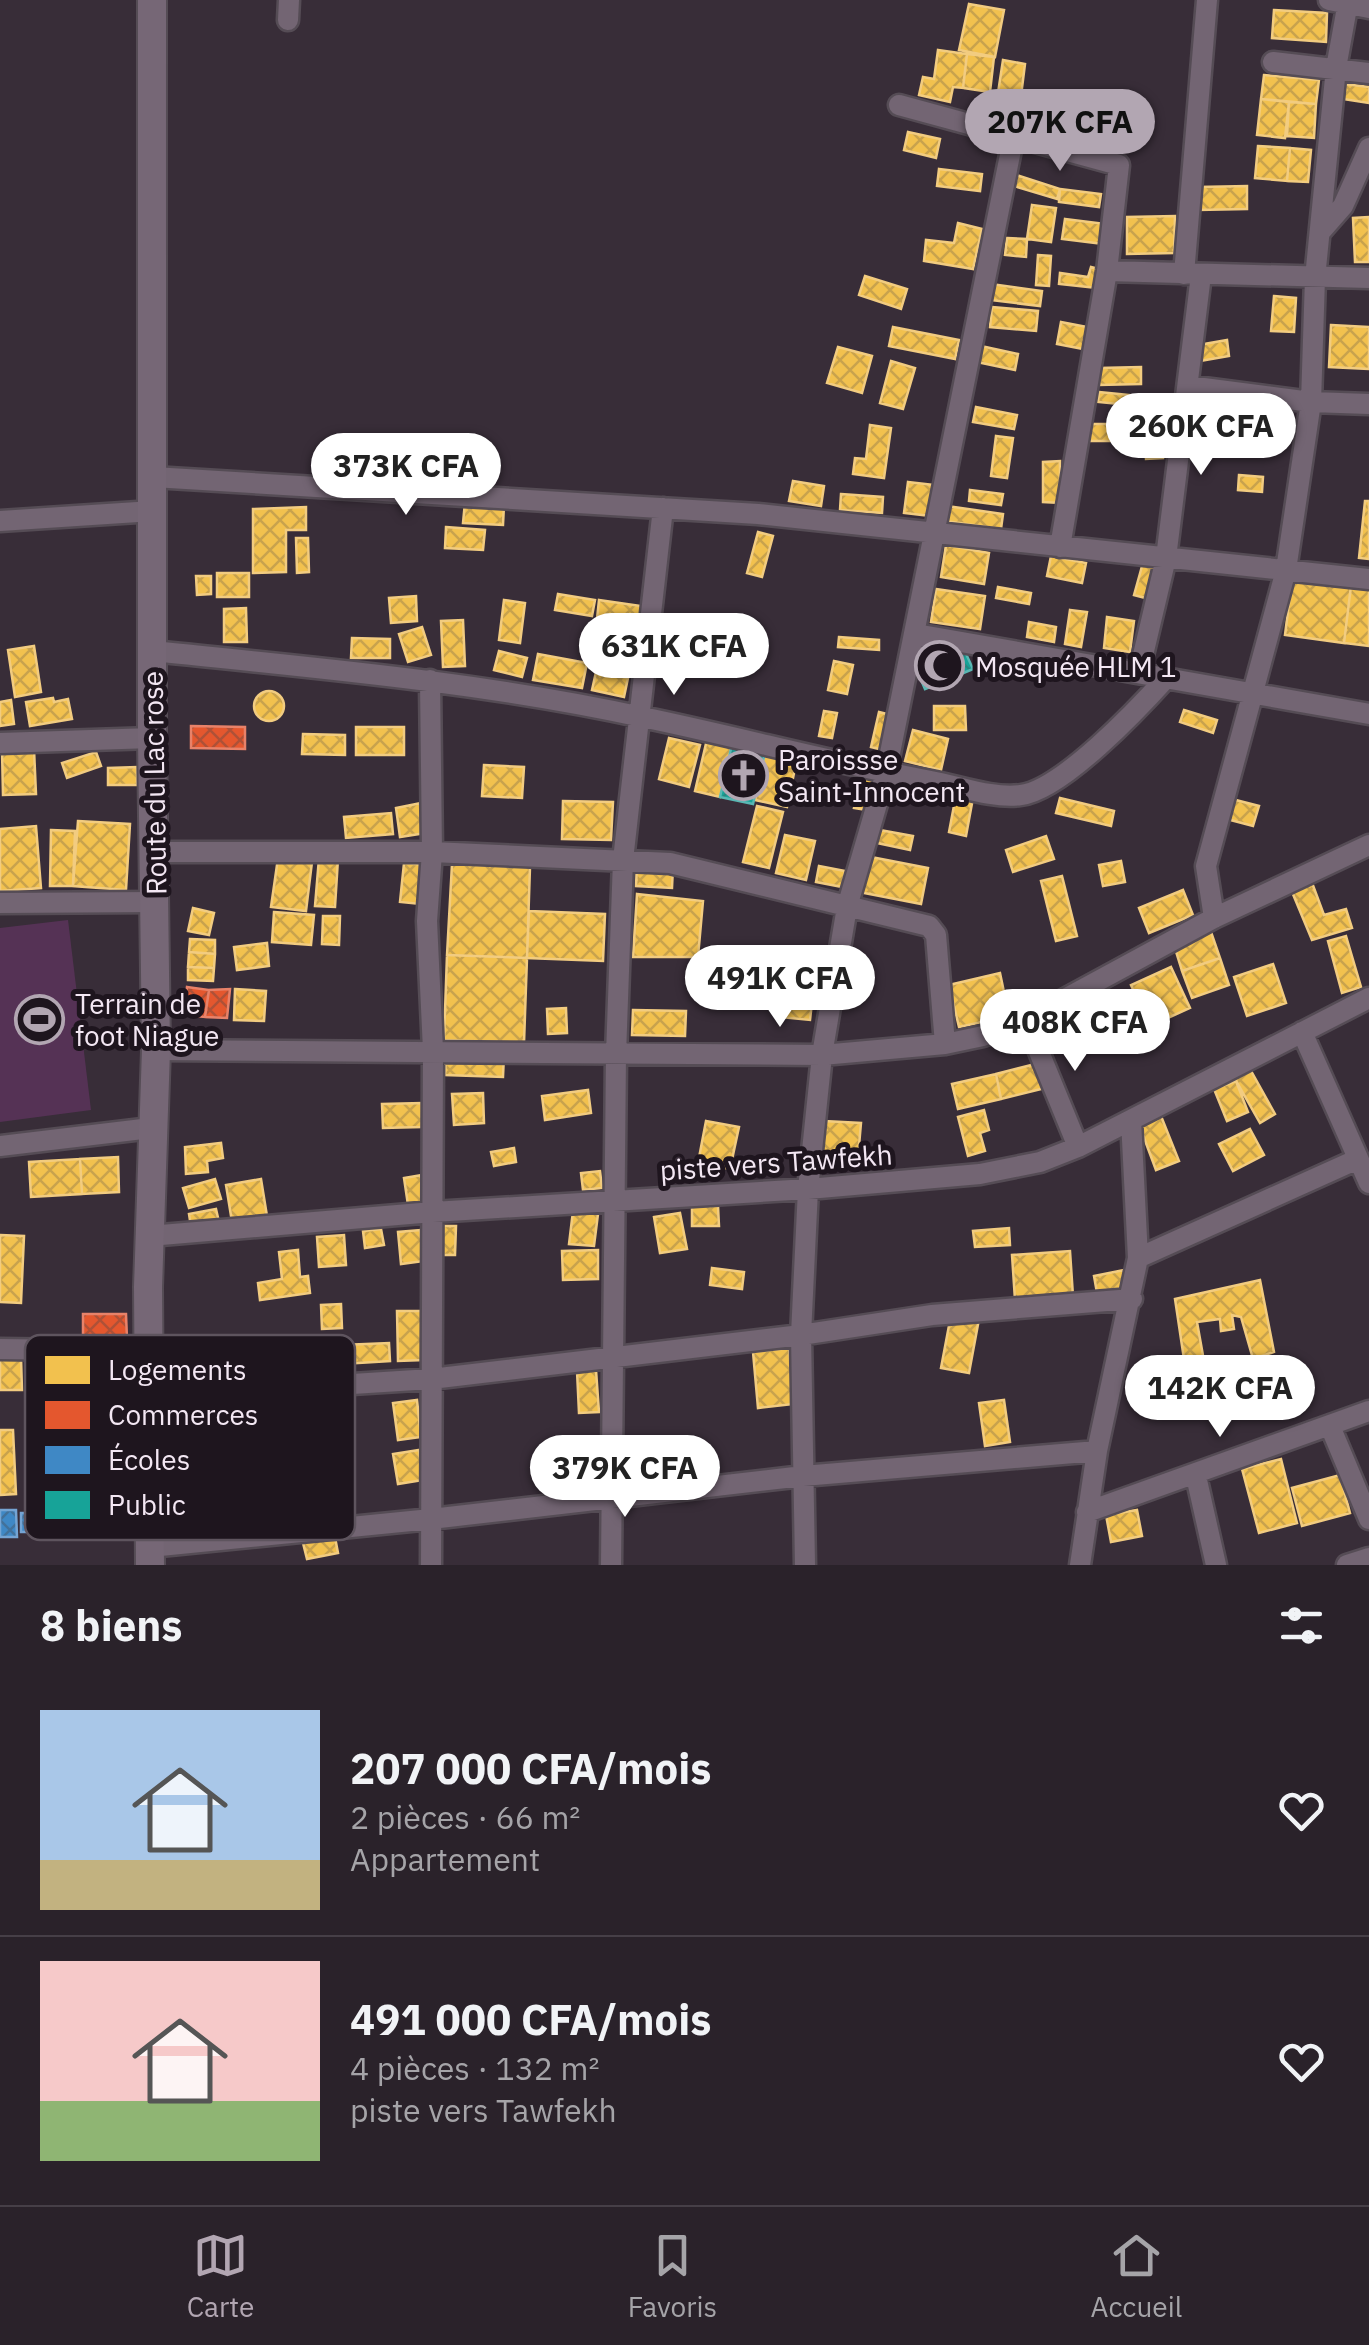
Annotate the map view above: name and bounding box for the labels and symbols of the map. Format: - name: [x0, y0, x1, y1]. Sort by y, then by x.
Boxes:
- pin: 207K CFA: [957, 89, 1163, 174]
- pin: 260K CFA: [1098, 393, 1304, 478]
- pin: 373K CFA: [303, 433, 509, 518]
- pin: 631K CFA: [571, 613, 777, 698]
- mosque icon: Mosquée HLM 1: [914, 640, 966, 692]
- place label: Mosquée HLM 1: [975, 648, 1177, 685]
- street label: Route du Lac rose: [134, 671, 174, 895]
- place label: Paroissse Saint-Innocent: [778, 741, 965, 810]
- church icon: Paroissse Saint-Innocent: [717, 749, 769, 801]
- pin: 491K CFA: [677, 945, 883, 1030]
- place label: Terrain de foot Niague: [75, 985, 219, 1054]
- pin: 408K CFA: [972, 989, 1178, 1074]
- sports icon: Terrain de foot Niague: [14, 993, 66, 1045]
- street label: piste vers Tawfekh: [658, 1135, 894, 1189]
- legend: [25, 1335, 355, 1540]
- text: Logements: [108, 1351, 247, 1388]
- pin: 142K CFA: [1117, 1355, 1323, 1440]
- text: Commerces: [108, 1396, 258, 1433]
- pin: 379K CFA: [522, 1435, 728, 1520]
- text: Écoles: [108, 1441, 190, 1478]
- text: Public: [108, 1486, 186, 1523]

